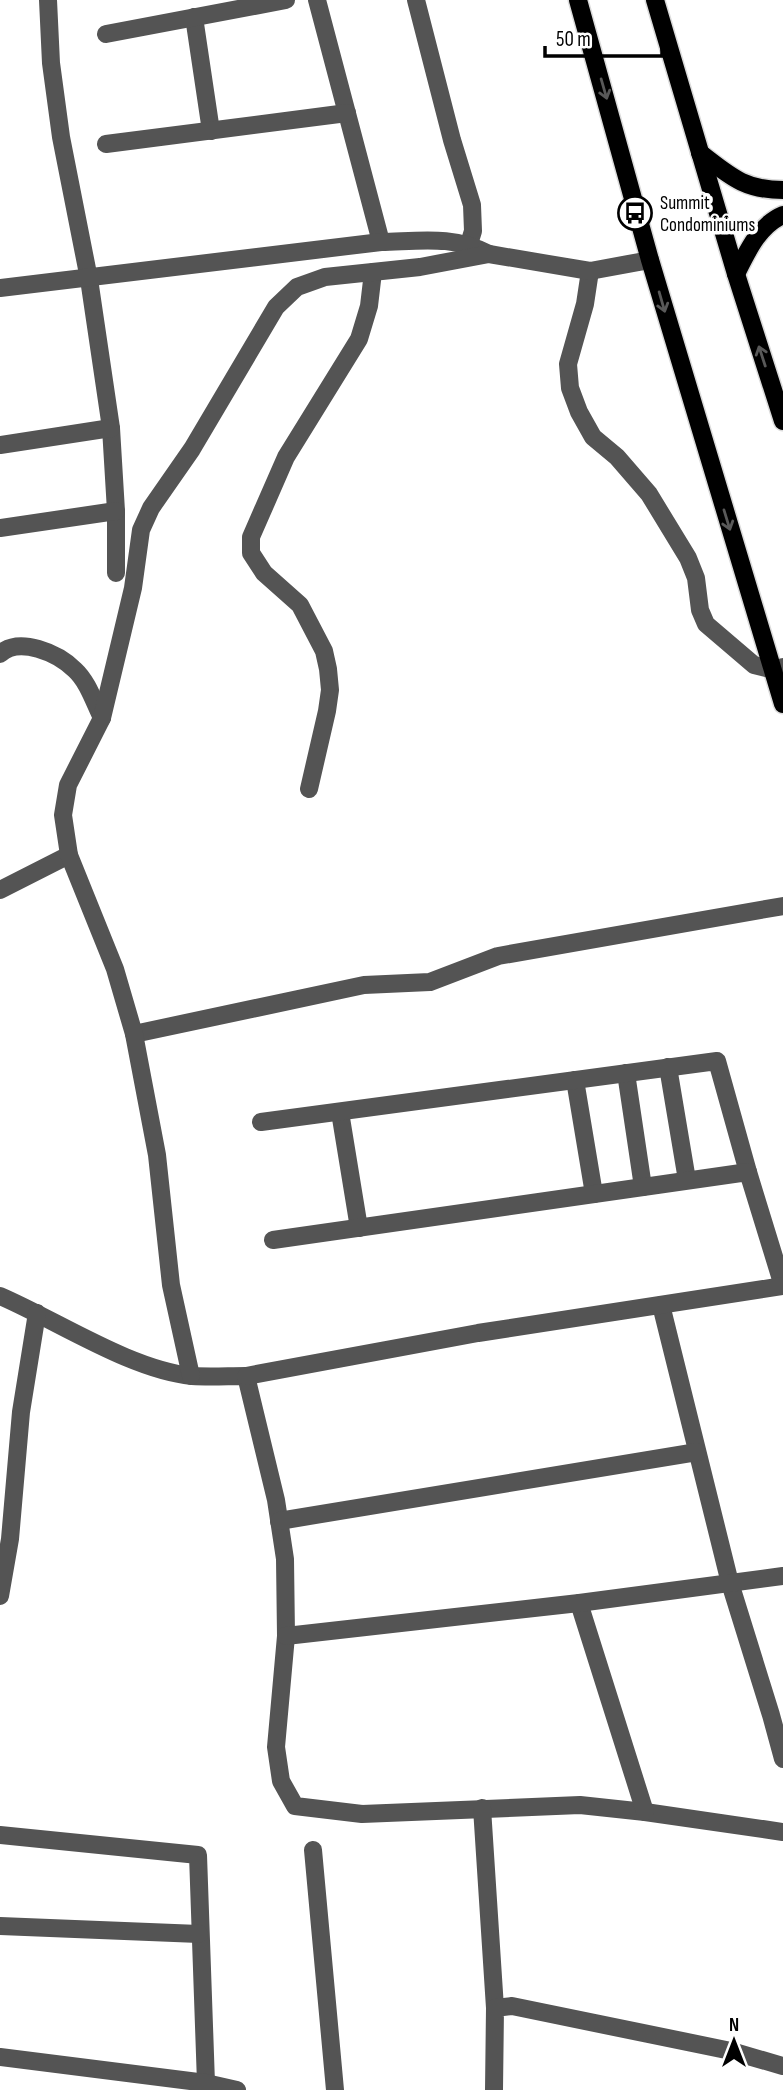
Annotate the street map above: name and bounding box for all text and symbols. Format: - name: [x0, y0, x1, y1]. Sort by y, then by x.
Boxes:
- scale bar: [545, 14, 662, 58]
- text: 50 m: [556, 27, 591, 52]
- one-way arrow: [598, 77, 611, 100]
- place label: Summit Condominiums: [660, 192, 755, 237]
- bus stop icon: Summit Condominiums: [616, 194, 654, 232]
- one-way arrow: [657, 291, 670, 313]
- one-way arrow: [755, 346, 767, 368]
- one-way arrow: [721, 509, 734, 531]
- north arrow: [699, 2006, 769, 2076]
- text: N: [729, 2014, 739, 2037]

